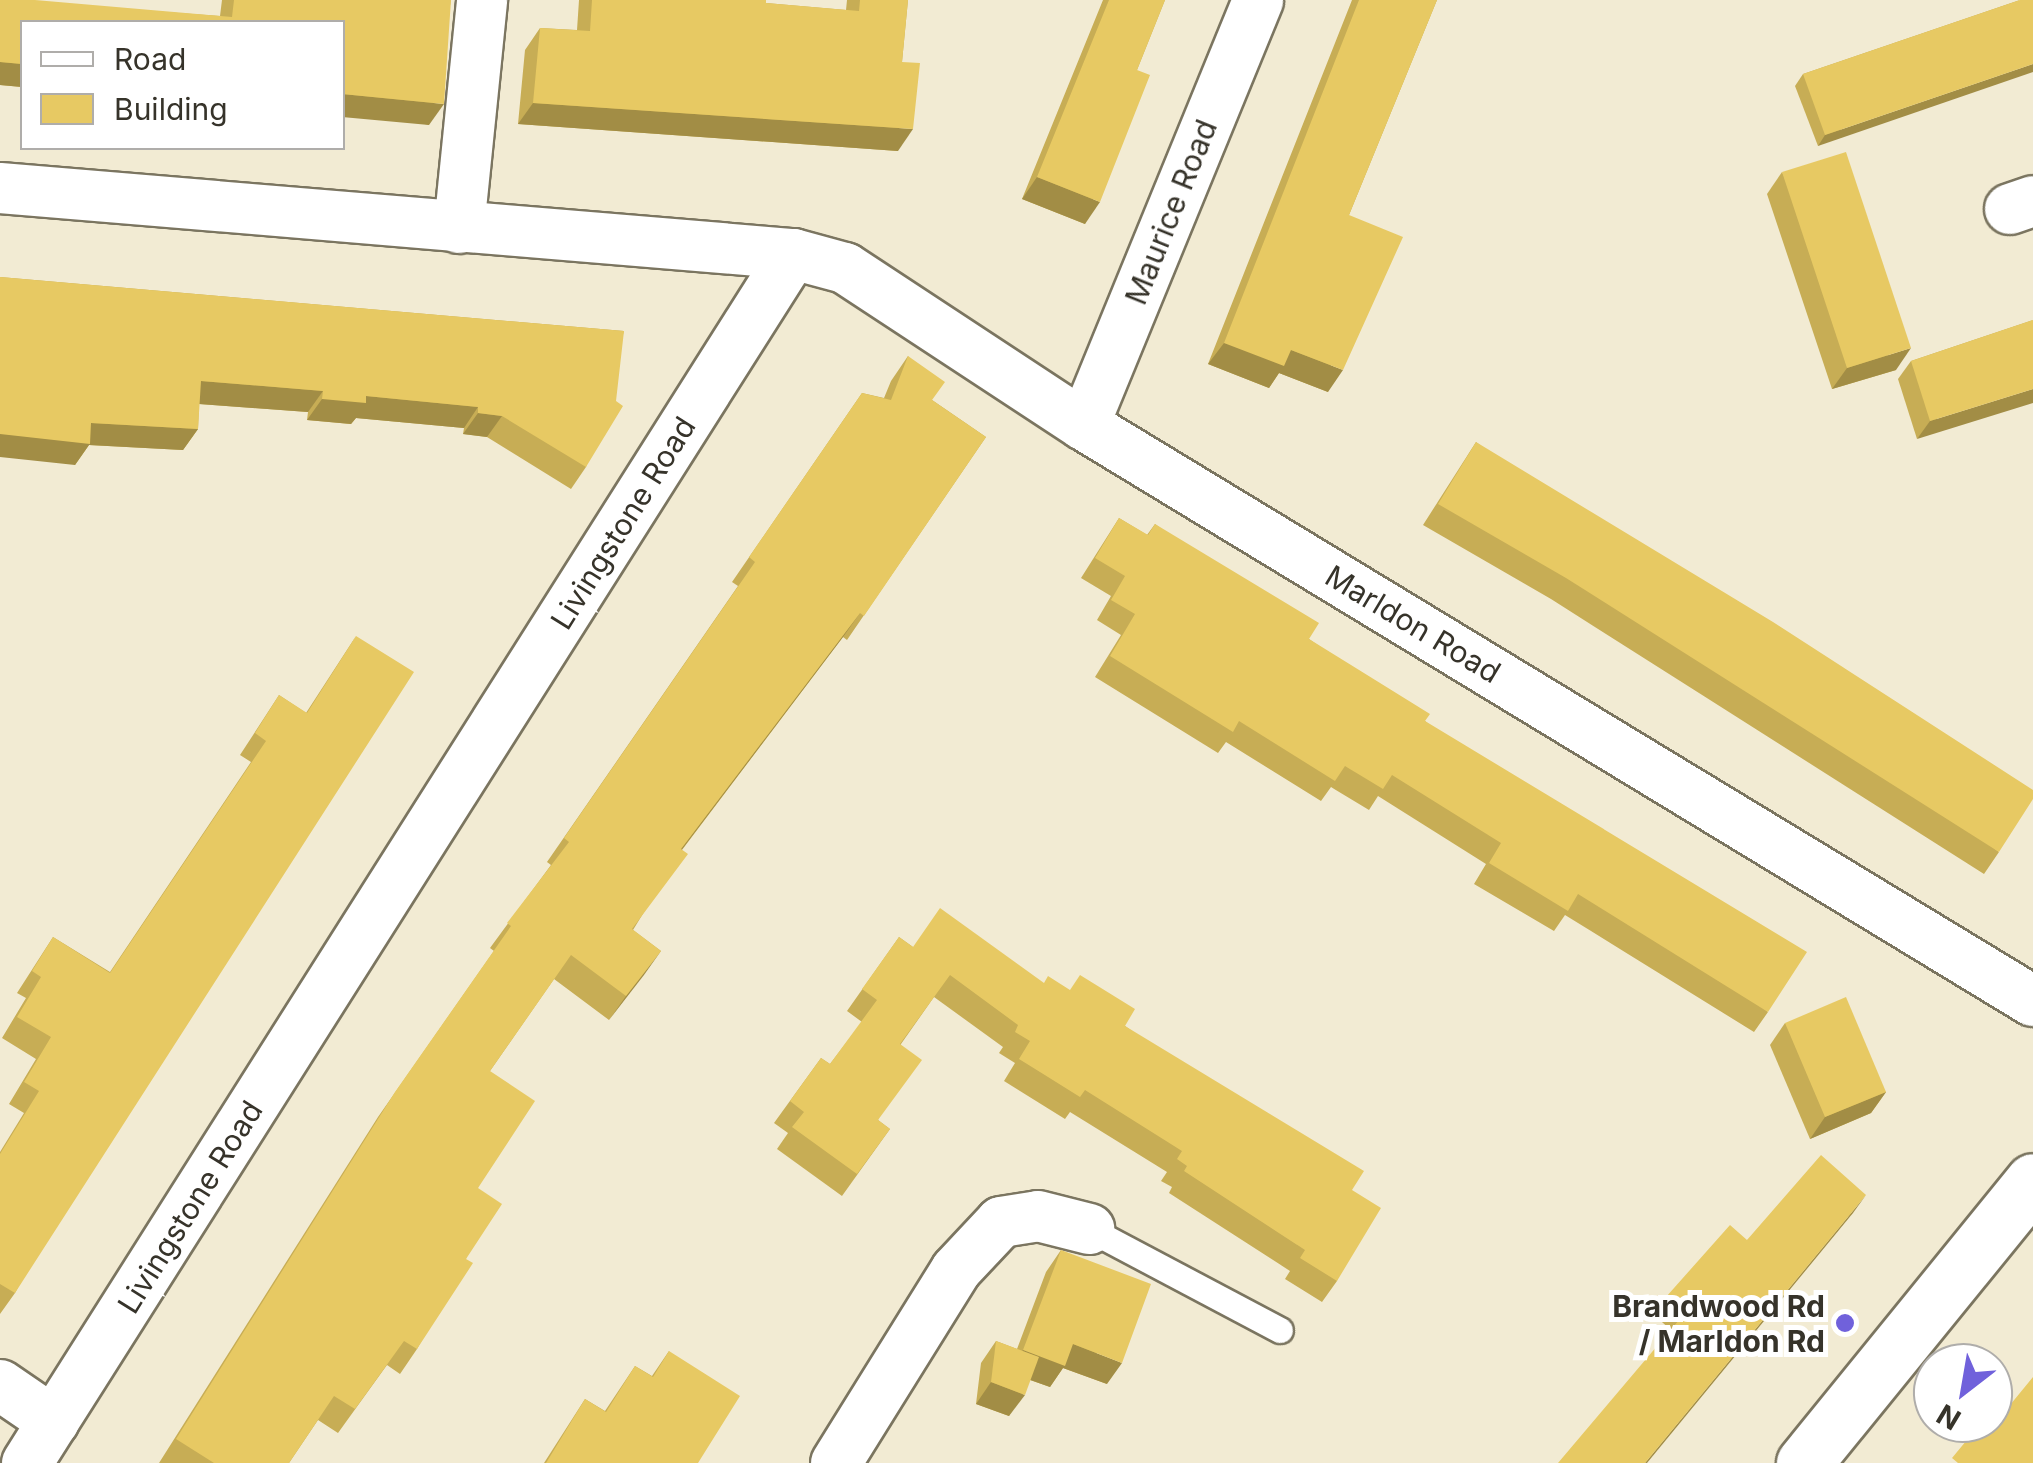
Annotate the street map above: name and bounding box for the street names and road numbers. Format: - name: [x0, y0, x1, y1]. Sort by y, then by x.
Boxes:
- street label: Maurice Road: [1118, 114, 1224, 310]
- street label: Livingstone Road: [543, 410, 703, 636]
- street label: Marldon Road: [1319, 558, 1507, 690]
- street label: Livingstone Road: [110, 1094, 270, 1320]

